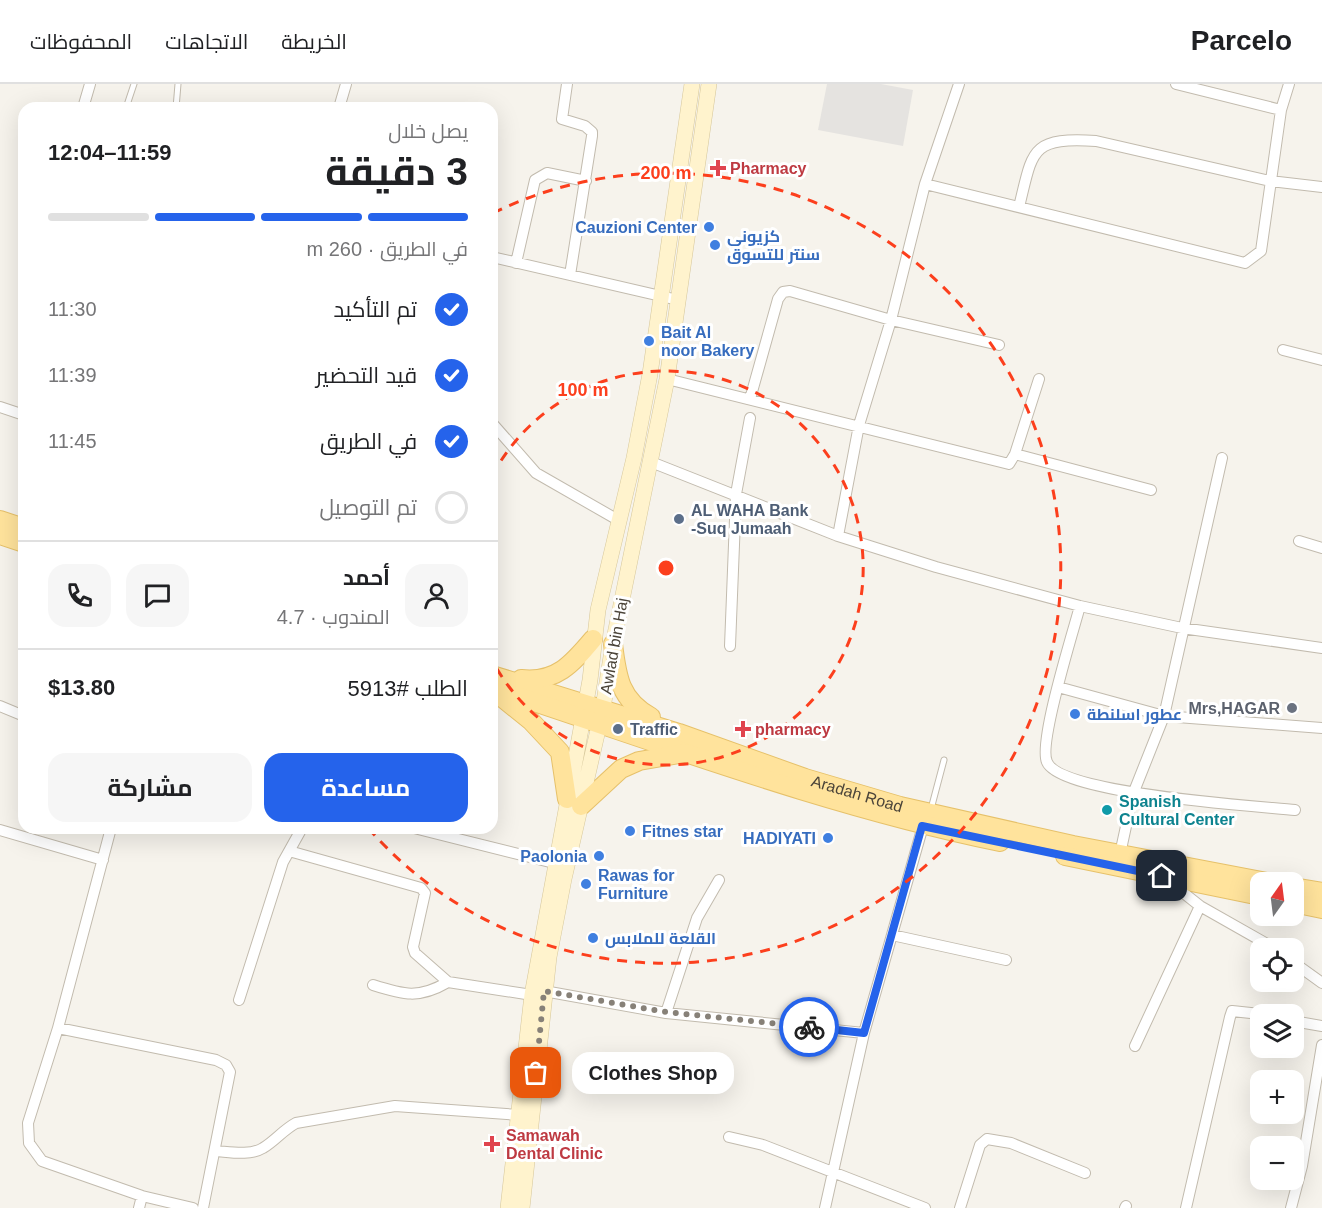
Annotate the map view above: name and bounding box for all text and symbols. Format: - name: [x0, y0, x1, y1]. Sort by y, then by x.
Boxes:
- text: Parcelo: [1191, 25, 1292, 56]
- text: المحفوظات: [30, 30, 132, 53]
- text: الاتجاهات: [165, 30, 248, 53]
- text: الخريطة: [281, 30, 347, 53]
- text: يصل خلال: [388, 120, 468, 142]
- text: 11:59–12:04: [48, 140, 172, 165]
- text: 3 دقيقة: [325, 150, 468, 193]
- place label: Pharmacy: [730, 160, 807, 177]
- marker: Pharmacy: [711, 161, 725, 175]
- text: 200 m: [640, 163, 692, 183]
- place label: Cauzioni Center: [575, 219, 697, 236]
- marker: Cauzioni Center: [702, 220, 716, 234]
- place label: كزيوني سنتر للتسوق: [727, 228, 820, 264]
- text: في الطريق · 260 m: [307, 238, 468, 260]
- marker: كزيوني سنتر للتسوق: [708, 238, 722, 252]
- icon: check: [435, 293, 468, 326]
- text: تم التأكيد: [334, 297, 417, 322]
- text: 11:30: [48, 298, 97, 320]
- place label: Bait Al noor Bakery: [661, 324, 754, 359]
- marker: Bait Al noor Bakery: [642, 334, 656, 348]
- icon: check: [435, 359, 468, 392]
- text: قيد التحضير: [316, 363, 417, 388]
- text: 11:39: [48, 364, 97, 386]
- text: 100 m: [557, 380, 609, 400]
- icon: check: [435, 425, 468, 458]
- text: في الطريق: [320, 429, 417, 454]
- text: 11:45: [48, 430, 97, 452]
- text: تم التوصيل: [319, 495, 417, 520]
- place label: AL WAHA Bank -Suq Jumaah: [691, 502, 808, 537]
- marker: AL WAHA Bank -Suq Jumaah: [672, 512, 686, 526]
- centre of rings: [656, 558, 676, 578]
- button: phone: [48, 564, 111, 627]
- button: chat: [126, 564, 189, 627]
- button: person: [405, 564, 468, 627]
- text: أحمد: [343, 565, 390, 590]
- street label: Awlad bin Haj: [597, 596, 631, 696]
- text: المندوب · 4.7: [277, 606, 390, 628]
- text: $13.80: [48, 675, 115, 700]
- text: الطلب #5913: [348, 676, 468, 701]
- place label: Mrs,HAGAR: [1188, 700, 1280, 717]
- marker: Mrs,HAGAR: [1285, 701, 1299, 715]
- place label: عطور اسلنطة: [1087, 706, 1182, 724]
- marker: عطور اسلنطة: [1068, 707, 1082, 721]
- place label: Traffic: [630, 721, 678, 738]
- place label: pharmacy: [755, 721, 831, 738]
- marker: Traffic: [611, 722, 625, 736]
- marker: pharmacy: [736, 722, 750, 736]
- button: مشاركة: [48, 753, 252, 822]
- button: مساعدة: [264, 753, 468, 822]
- street label: Aradah Road: [810, 772, 905, 815]
- place label: Spanish Cultural Center: [1119, 793, 1235, 828]
- marker: Spanish Cultural Center: [1100, 803, 1114, 817]
- place label: Fitnes star: [642, 823, 723, 840]
- marker: Fitnes star: [623, 824, 637, 838]
- place label: HADIYATI: [743, 830, 816, 847]
- marker: HADIYATI: [821, 831, 835, 845]
- place label: Paolonia: [520, 848, 587, 865]
- marker: Paolonia: [592, 849, 606, 863]
- pin: [1136, 850, 1187, 901]
- icon: home: [1145, 859, 1178, 892]
- place label: Rawas for Furniture: [598, 867, 674, 902]
- north arrow: [1250, 872, 1304, 926]
- map controls: [1250, 872, 1304, 1190]
- marker: Rawas for Furniture: [579, 877, 593, 891]
- place label: القلعة للملابس: [605, 930, 716, 948]
- marker: القلعة للملابس: [586, 931, 600, 945]
- button: locate: [1250, 938, 1304, 992]
- courier: [779, 997, 839, 1057]
- button: layers: [1250, 1004, 1304, 1058]
- icon: bike: [793, 1011, 826, 1044]
- pin: [510, 1047, 561, 1098]
- callout: Clothes Shop: [572, 1052, 734, 1094]
- icon: bag: [519, 1056, 552, 1089]
- text: Clothes Shop: [589, 1062, 717, 1084]
- button: +: [1250, 1070, 1304, 1124]
- place label: Samawah Dental Clinic: [506, 1127, 603, 1162]
- marker: Samawah Dental Clinic: [483, 1135, 501, 1153]
- button: −: [1250, 1136, 1304, 1190]

